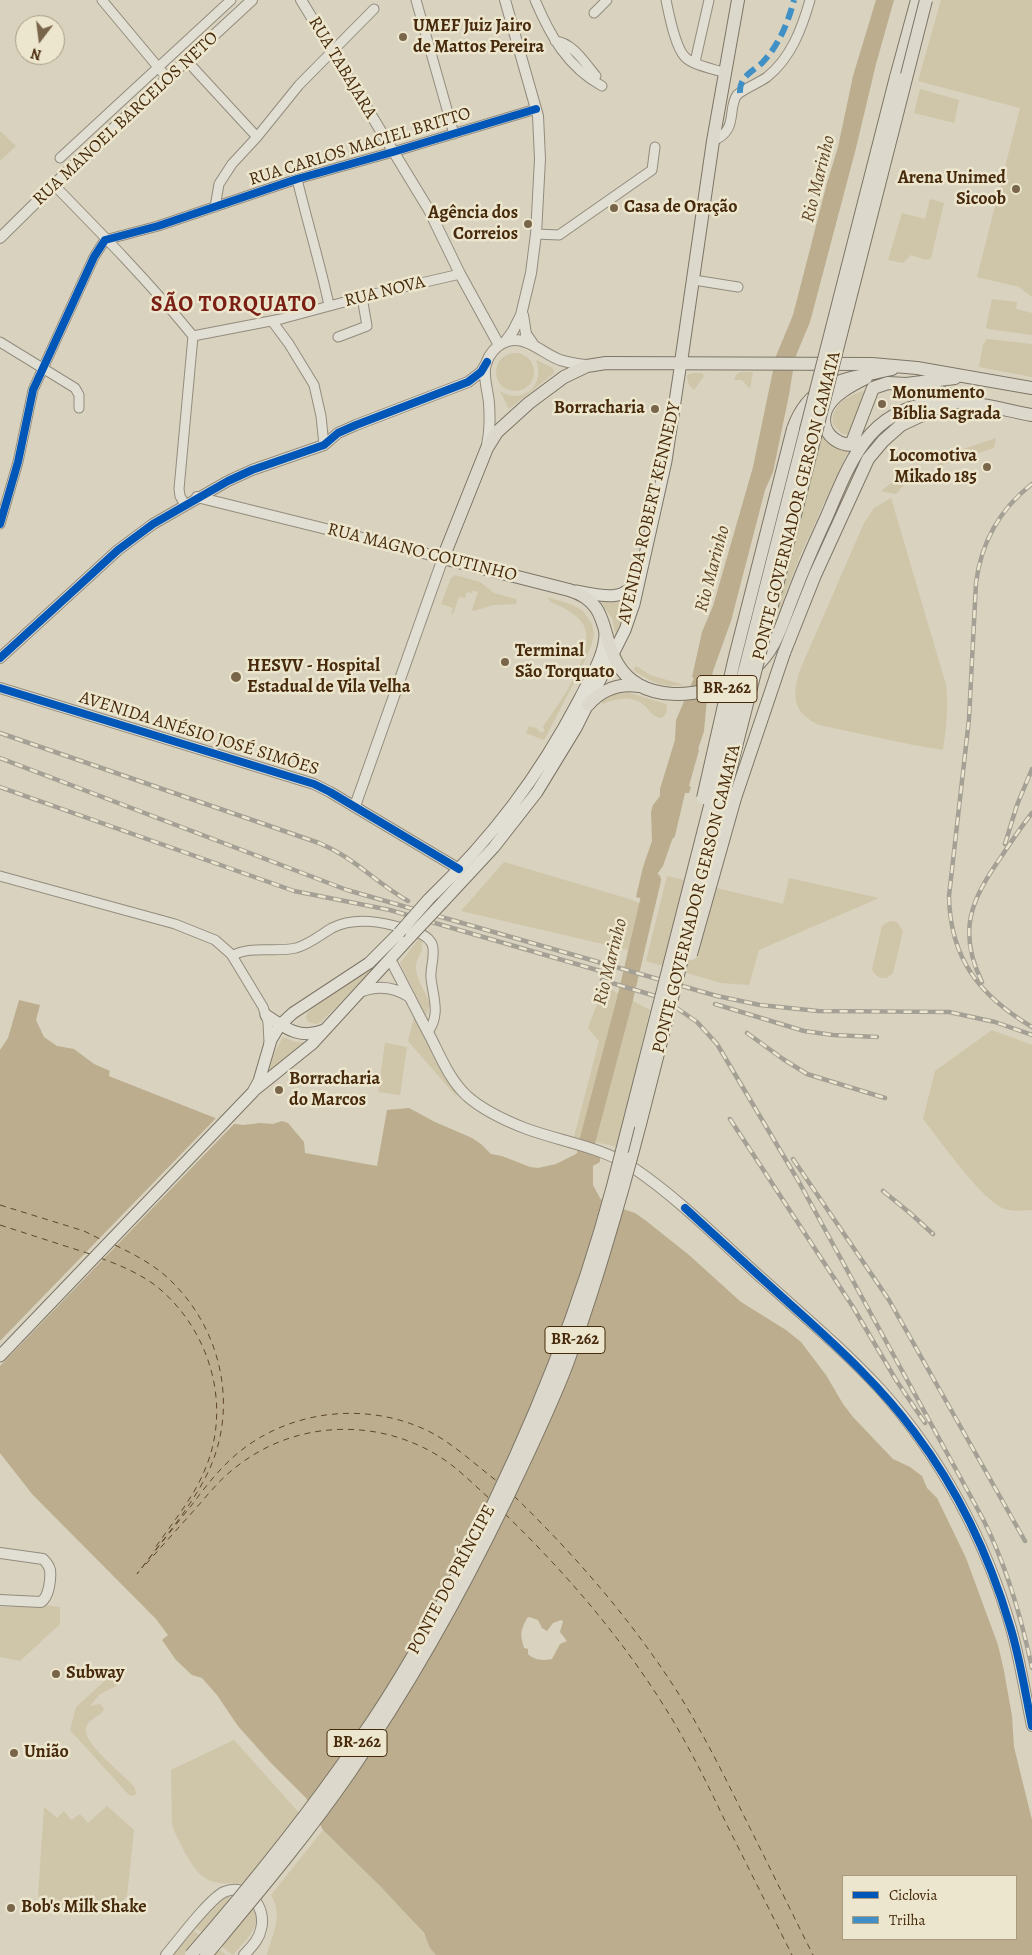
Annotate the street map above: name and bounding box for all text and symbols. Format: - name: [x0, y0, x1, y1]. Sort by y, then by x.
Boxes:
- street label: RUA TABAJARA: [303, 13, 381, 123]
- north arrow: [15, 15, 65, 65]
- place label: UMEF Juiz Jairo de Mattos Pereira: [413, 16, 544, 58]
- street label: RUA MANOEL BARCELOS NETO: [29, 27, 223, 211]
- marker: UMEF Juiz Jairo de Mattos Pereira: [397, 31, 409, 43]
- street label: RUA CARLOS MACIEL BRITTO: [246, 103, 474, 191]
- water label: Rio Marinho: [797, 133, 841, 225]
- place label: Arena Unimed Sicoob: [898, 168, 1006, 210]
- marker: Arena Unimed Sicoob: [1010, 183, 1022, 195]
- place label: Casa de Oração: [624, 197, 738, 219]
- marker: Casa de Oração: [608, 202, 620, 214]
- place label: Agência dos Correios: [428, 203, 518, 245]
- marker: Agência dos Correios: [522, 218, 534, 230]
- street label: RUA NOVA: [342, 272, 428, 312]
- district label: SÃO TORQUATO: [149, 293, 319, 319]
- street label: PONTE GOVERNADOR GERSON CAMATA: [748, 349, 846, 663]
- place label: Monumento Bíblia Sagrada: [892, 383, 1001, 426]
- place label: Borracharia: [554, 398, 645, 420]
- marker: Monumento Bíblia Sagrada: [876, 398, 888, 410]
- street label: AVENIDA ROBERT KENNEDY: [614, 400, 686, 626]
- marker: Borracharia: [649, 403, 661, 415]
- place label: Locomotiva Mikado 185: [889, 446, 977, 488]
- marker: Locomotiva Mikado 185: [981, 461, 993, 473]
- street label: RUA MAGNO COUTINHO: [325, 519, 519, 587]
- water label: Rio Marinho: [691, 523, 735, 615]
- place label: Terminal São Torquato: [515, 641, 614, 684]
- place label: HESVV - Hospital Estadual de Vila Velha: [247, 656, 411, 699]
- marker: Terminal São Torquato: [499, 656, 511, 668]
- marker: HESVV - Hospital Estadual de Vila Velha: [229, 670, 243, 684]
- road number: BR-262: [697, 676, 757, 702]
- street label: AVENIDA ANÉSIO JOSÉ SIMÕES: [77, 687, 321, 781]
- street label: PONTE GOVERNADOR GERSON CAMATA: [648, 742, 746, 1056]
- water label: Rio Marinho: [589, 916, 633, 1008]
- place label: Borracharia do Marcos: [289, 1069, 380, 1112]
- marker: Borracharia do Marcos: [273, 1084, 285, 1096]
- road number: BR-262: [545, 1326, 605, 1354]
- street label: PONTE DO PRÍNCIPE: [403, 1501, 501, 1659]
- place label: Subway: [66, 1663, 124, 1685]
- marker: Subway: [50, 1668, 62, 1680]
- road number: BR-262: [327, 1730, 387, 1756]
- place label: União: [24, 1742, 69, 1764]
- marker: União: [8, 1747, 20, 1759]
- legend: [842, 1875, 1017, 1940]
- text: Ciclovia: [889, 1885, 937, 1905]
- place label: Bob's Milk Shake: [21, 1897, 146, 1919]
- marker: Bob's Milk Shake: [5, 1902, 17, 1914]
- text: Trilha: [889, 1910, 925, 1930]

